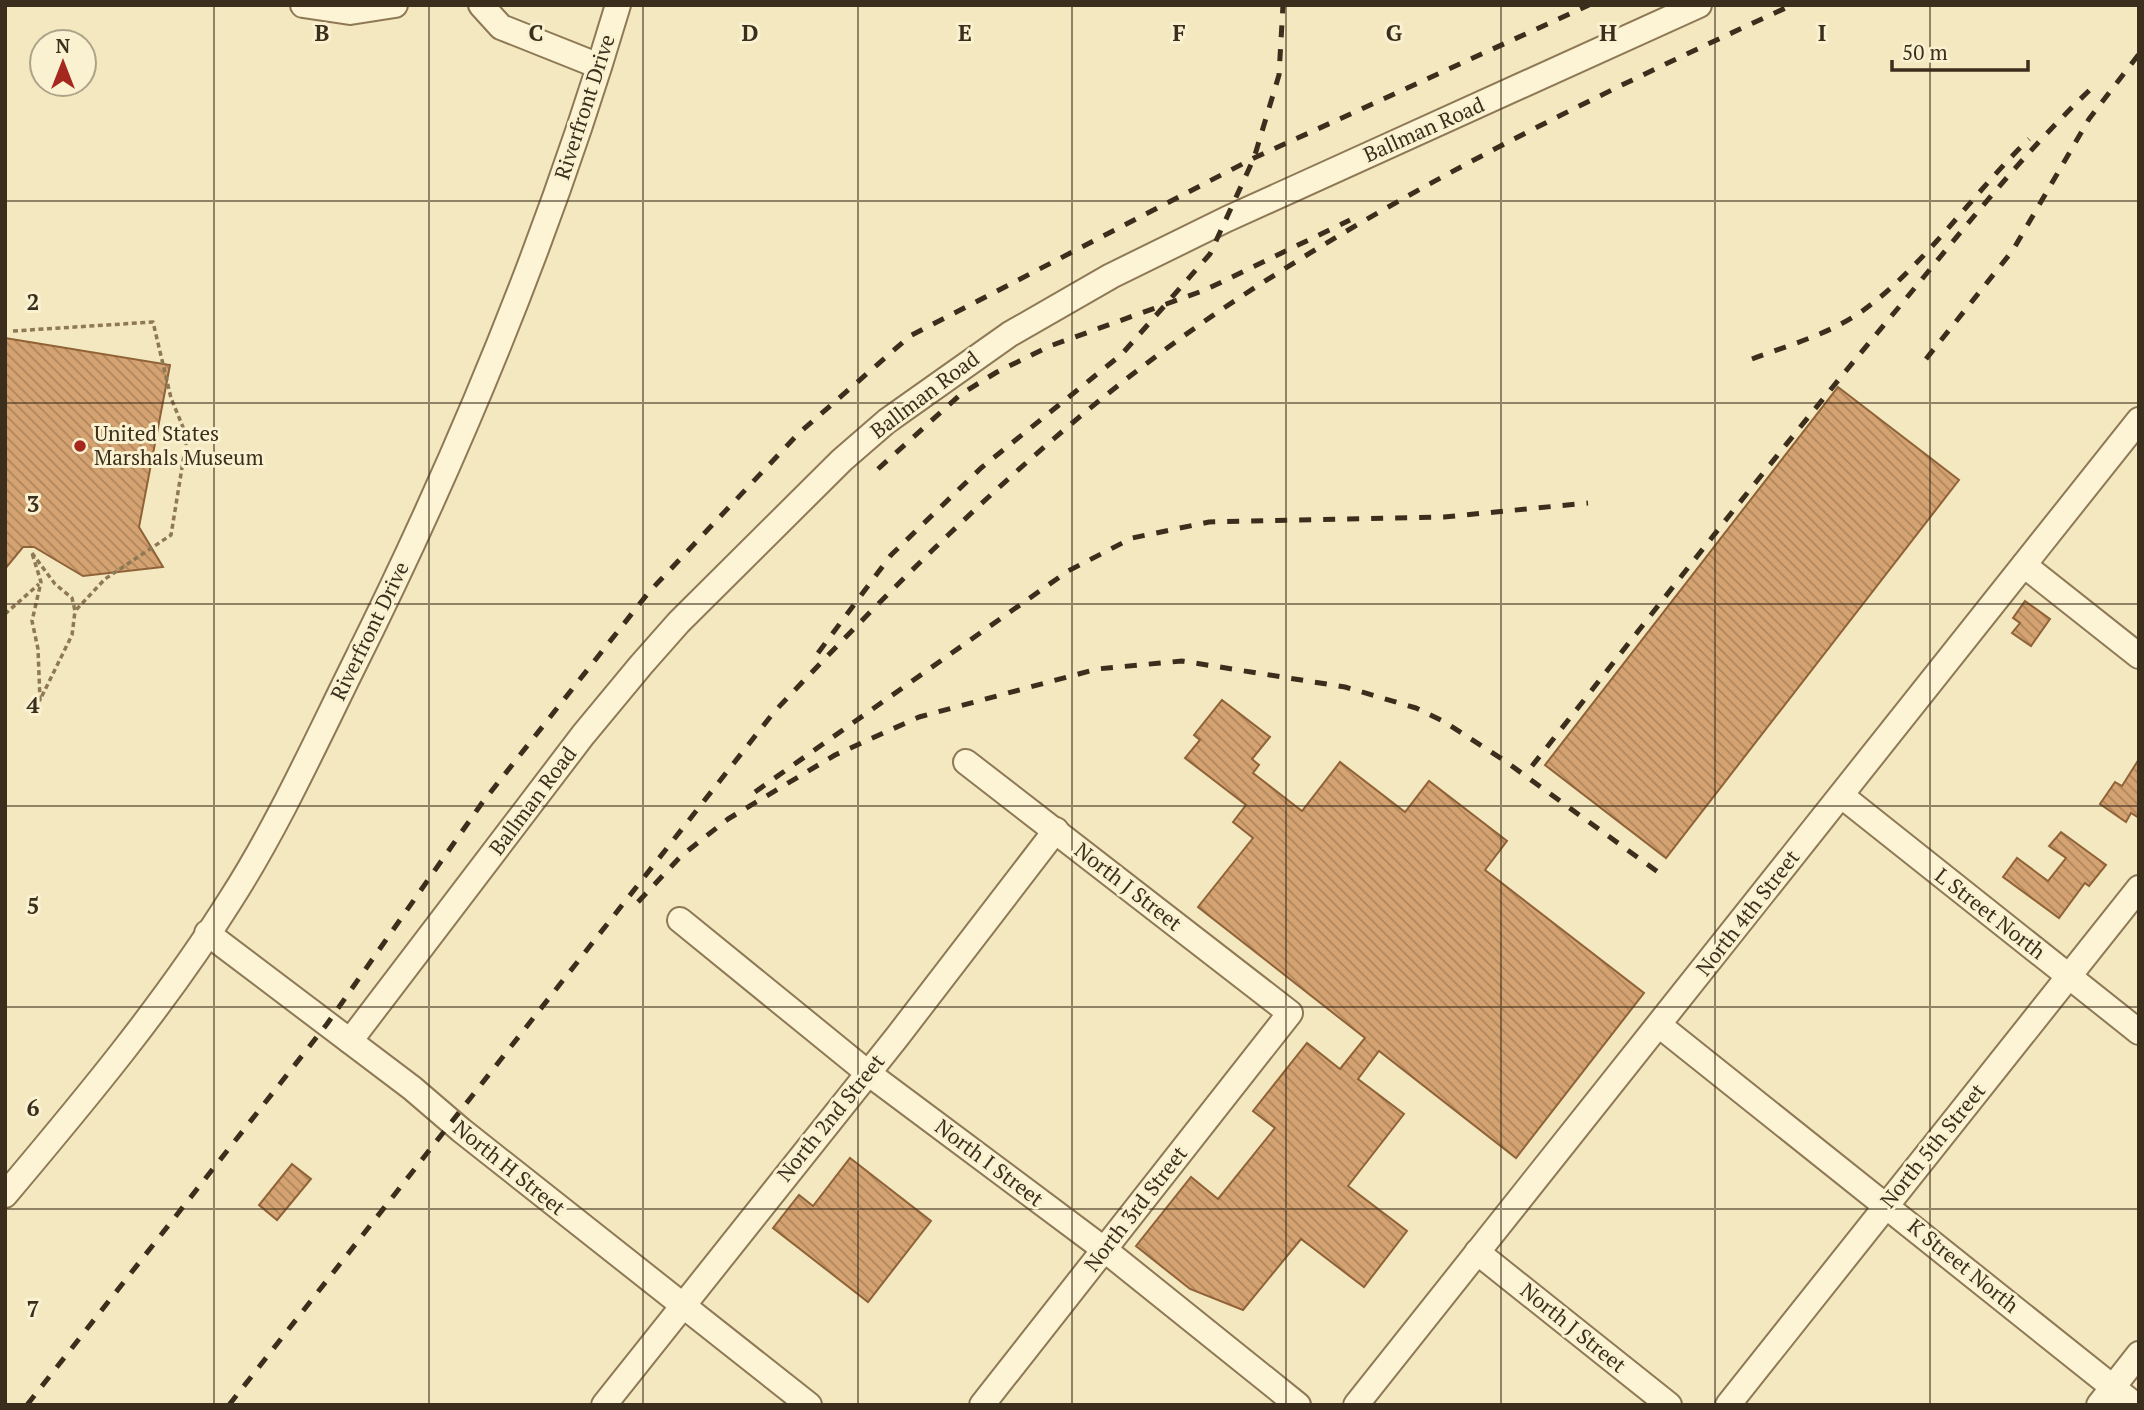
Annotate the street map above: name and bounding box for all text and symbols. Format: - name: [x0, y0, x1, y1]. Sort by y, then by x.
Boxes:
- text: B: [315, 17, 330, 48]
- text: C: [529, 17, 544, 48]
- text: D: [742, 17, 759, 48]
- text: E: [958, 17, 972, 48]
- text: F: [1172, 17, 1186, 48]
- text: G: [1386, 17, 1403, 48]
- text: H: [1599, 17, 1617, 48]
- text: I: [1818, 17, 1826, 48]
- north arrow: [28, 28, 98, 98]
- scale bar: [1892, 28, 2028, 72]
- street label: Riverfront Drive: [547, 31, 621, 183]
- text: N: [56, 33, 71, 58]
- text: 50 m: [1902, 38, 1948, 66]
- street label: Ballman Road: [1359, 90, 1489, 168]
- text: 2: [27, 286, 40, 317]
- street label: Ballman Road: [864, 344, 985, 444]
- place label: United States Marshals Museum: [94, 419, 264, 471]
- marker: United States Marshals Museum: [72, 438, 88, 454]
- text: 3: [27, 488, 40, 519]
- street label: Riverfront Drive: [323, 557, 415, 705]
- text: 4: [27, 689, 40, 720]
- street label: Ballman Road: [482, 740, 582, 860]
- street label: North J Street: [1069, 836, 1188, 937]
- street label: North 4th Street: [1689, 843, 1805, 981]
- street label: L Street North: [1930, 861, 2052, 965]
- text: 5: [27, 890, 40, 921]
- street label: North 2nd Street: [770, 1048, 891, 1187]
- street label: North 5th Street: [1873, 1077, 1991, 1214]
- text: 6: [27, 1092, 40, 1123]
- street label: North I Street: [930, 1112, 1050, 1212]
- street label: North H Street: [448, 1113, 572, 1221]
- street label: North 3rd Street: [1077, 1140, 1193, 1277]
- street label: K Street North: [1902, 1212, 2025, 1319]
- street label: North J Street: [1515, 1276, 1633, 1379]
- text: 7: [27, 1293, 40, 1324]

